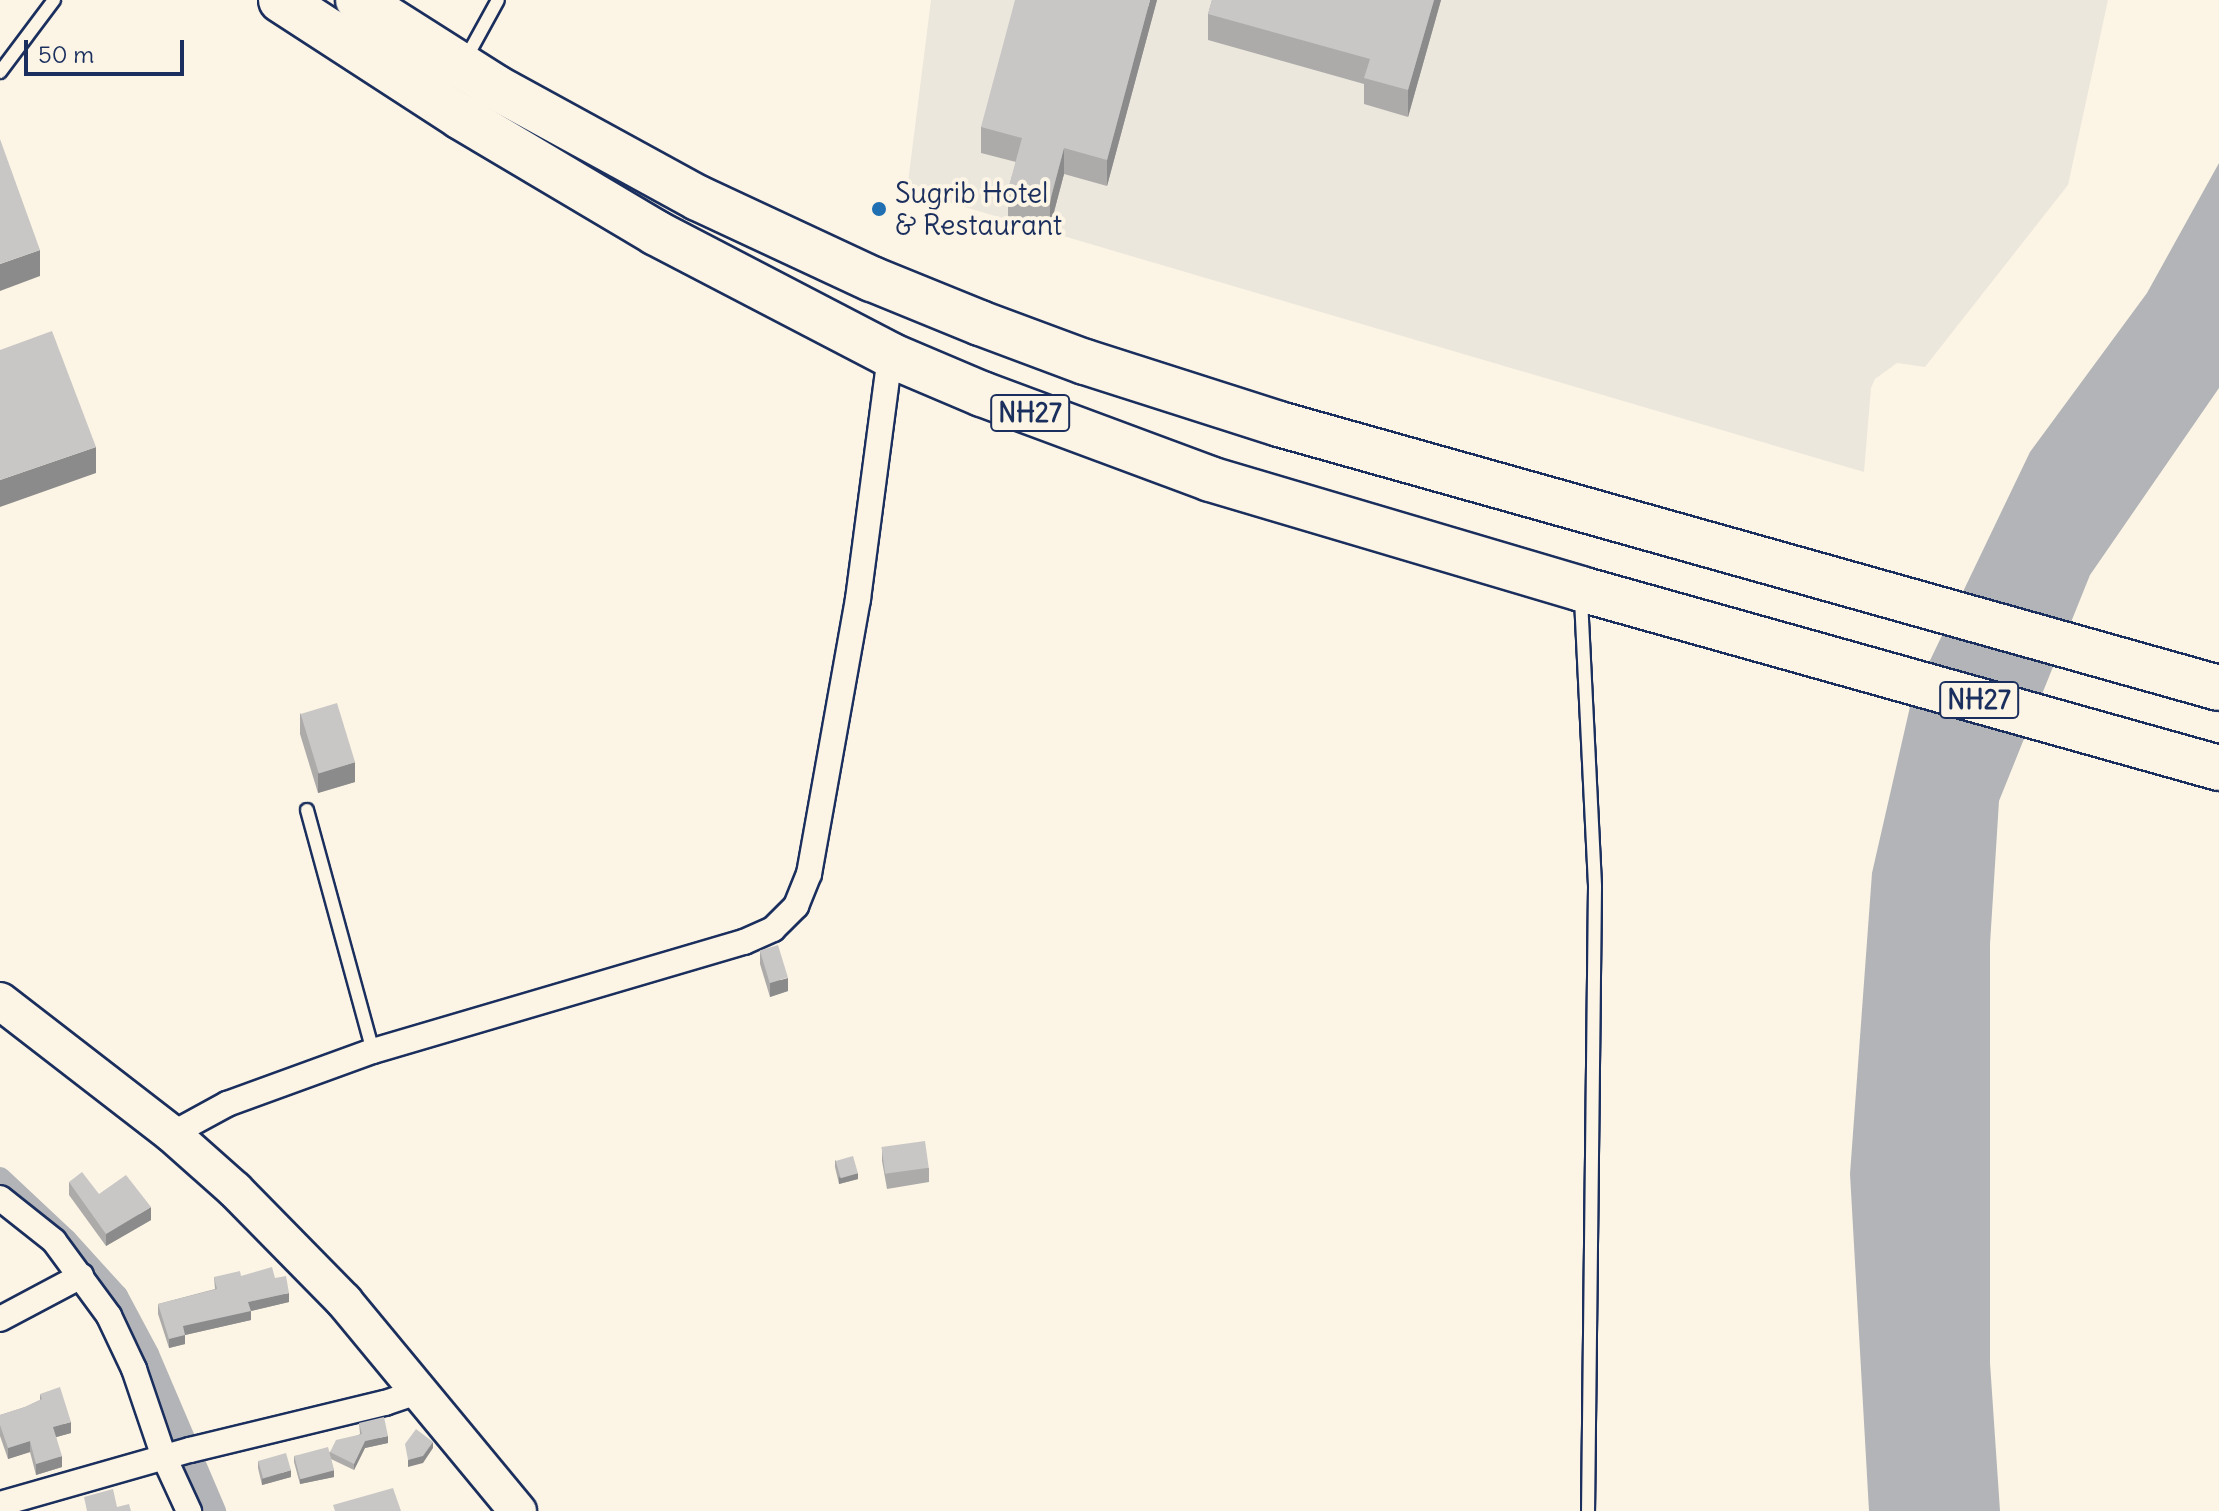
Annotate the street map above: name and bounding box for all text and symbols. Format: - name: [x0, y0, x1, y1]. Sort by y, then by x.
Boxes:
- scale bar: [28, 24, 188, 74]
- text: 50 m: [38, 39, 94, 69]
- place label: Sugrib Hotel & Restaurant: [895, 176, 1062, 242]
- marker: Sugrib Hotel & Restaurant: [870, 200, 888, 218]
- road number: NH27: [990, 391, 1070, 435]
- road number: NH27: [1939, 678, 2019, 722]

